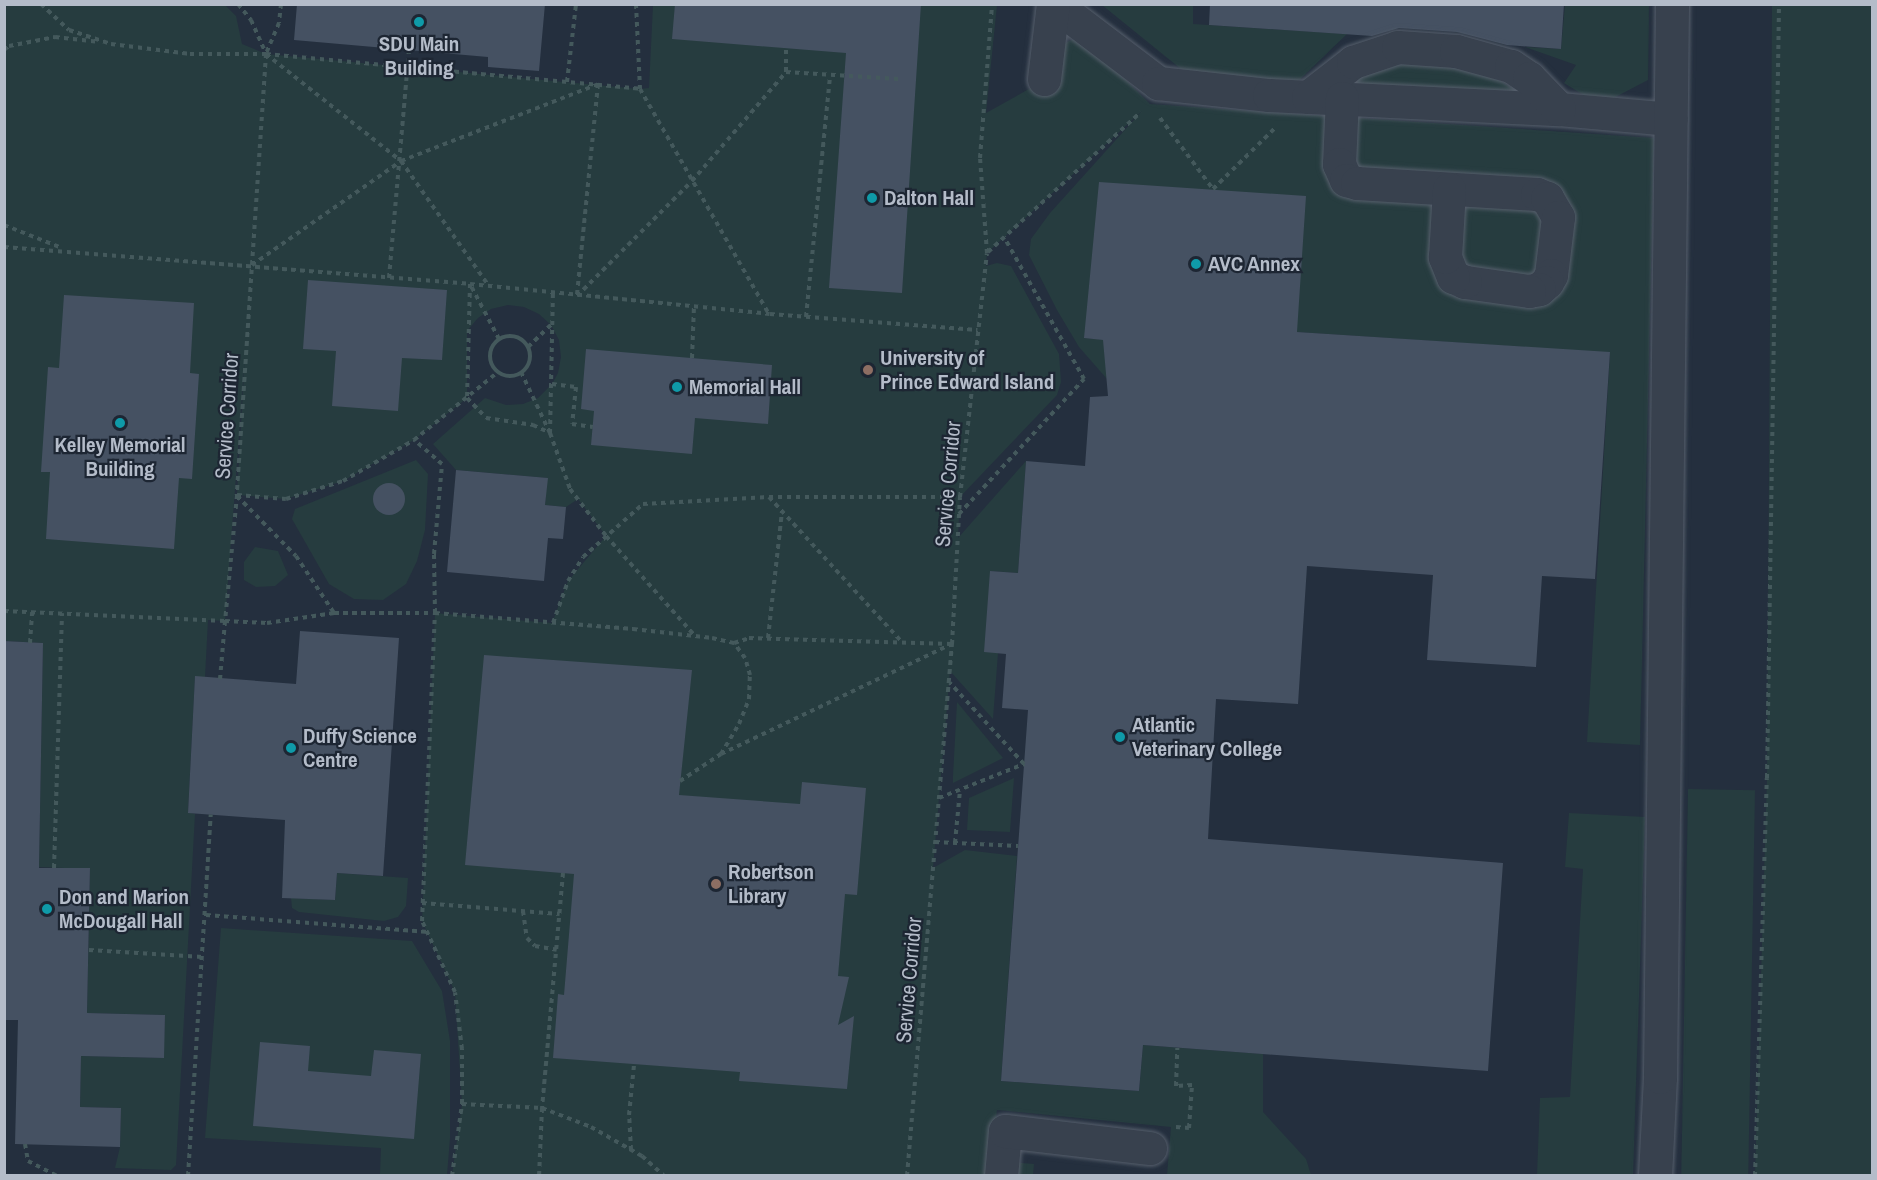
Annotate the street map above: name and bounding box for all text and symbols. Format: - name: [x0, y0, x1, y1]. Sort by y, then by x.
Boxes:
- marker: SDU Main Building: [412, 15, 426, 29]
- place label: SDU Main Building: [379, 31, 459, 81]
- place label: Dalton Hall: [884, 185, 974, 211]
- marker: Dalton Hall: [865, 191, 879, 205]
- place label: AVC Annex: [1208, 251, 1301, 277]
- marker: AVC Annex: [1189, 257, 1203, 271]
- place label: University of Prince Edward Island: [880, 345, 1054, 395]
- street label: Service Corridor: [210, 352, 244, 480]
- marker: University of Prince Edward Island: [861, 363, 875, 377]
- place label: Memorial Hall: [689, 374, 801, 400]
- marker: Memorial Hall: [670, 380, 684, 394]
- marker: Kelley Memorial Building: [113, 416, 127, 430]
- street label: Service Corridor: [930, 420, 966, 548]
- place label: Kelley Memorial Building: [54, 432, 186, 482]
- place label: Atlantic Veterinary College: [1132, 712, 1282, 762]
- place label: Duffy Science Centre: [303, 723, 417, 773]
- marker: Atlantic Veterinary College: [1113, 730, 1127, 744]
- marker: Duffy Science Centre: [284, 741, 298, 755]
- place label: Robertson Library: [728, 859, 814, 909]
- marker: Robertson Library: [709, 877, 723, 891]
- place label: Don and Marion McDougall Hall: [59, 884, 189, 934]
- marker: Don and Marion McDougall Hall: [40, 902, 54, 916]
- street label: Service Corridor: [891, 916, 927, 1044]

